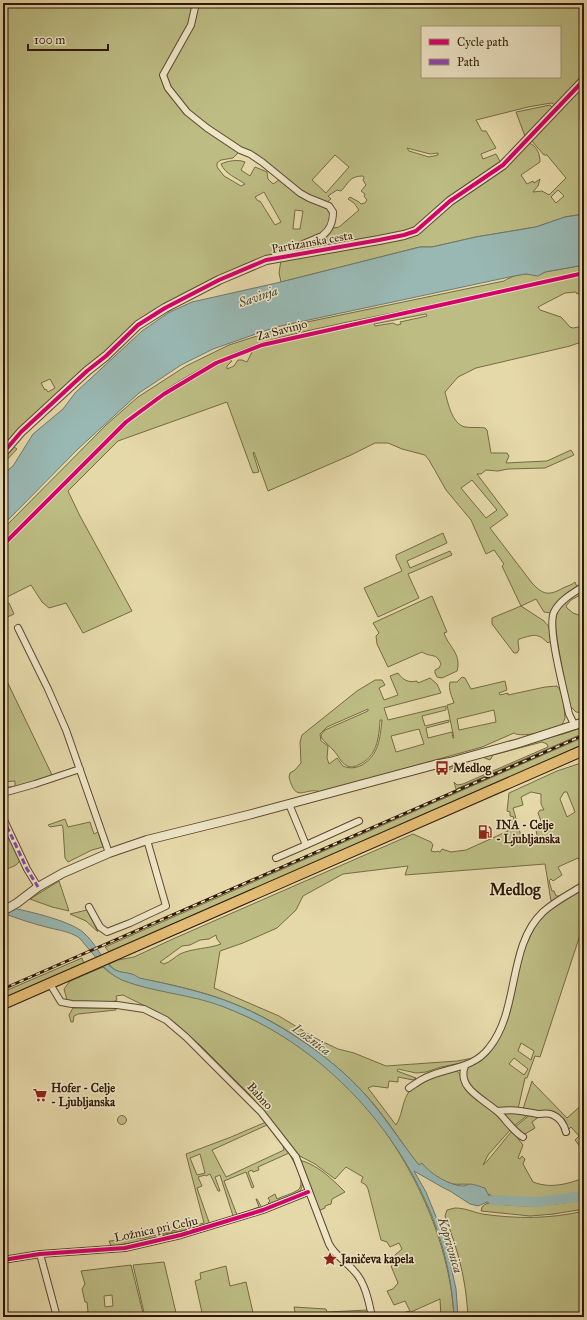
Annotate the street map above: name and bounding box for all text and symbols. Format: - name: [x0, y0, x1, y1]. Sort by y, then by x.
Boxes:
- scale bar: [28, 26, 108, 52]
- legend: [421, 26, 561, 78]
- text: 100 m: [34, 33, 65, 47]
- text: Cycle path: [457, 35, 509, 49]
- text: Path: [457, 55, 480, 69]
- street label: Partizanska cesta: [270, 228, 355, 256]
- water label: Savinja: [236, 283, 280, 311]
- street label: Za Savinjo: [255, 317, 309, 343]
- bus stop icon: Medlog: [434, 760, 450, 776]
- place label: Medlog: [453, 761, 492, 776]
- place label: INA - Celje - Ljubljanska: [496, 818, 561, 847]
- fuel station icon: INA - Celje - Ljubljanska: [477, 824, 493, 840]
- district label: Medlog: [490, 880, 541, 900]
- water label: Ložnica: [288, 1020, 334, 1059]
- street label: Babno: [244, 1080, 276, 1112]
- place label: Hofer - Celje - Ljubljanska: [51, 1081, 116, 1110]
- supermarket icon: Hofer - Celje - Ljubljanska: [32, 1087, 48, 1103]
- street label: Ložnica pri Celju: [113, 1213, 200, 1245]
- water label: Koprivnica: [434, 1214, 466, 1275]
- place icon: Janičeva kapela: [322, 1251, 338, 1267]
- place label: Janičeva kapela: [339, 1252, 415, 1267]

